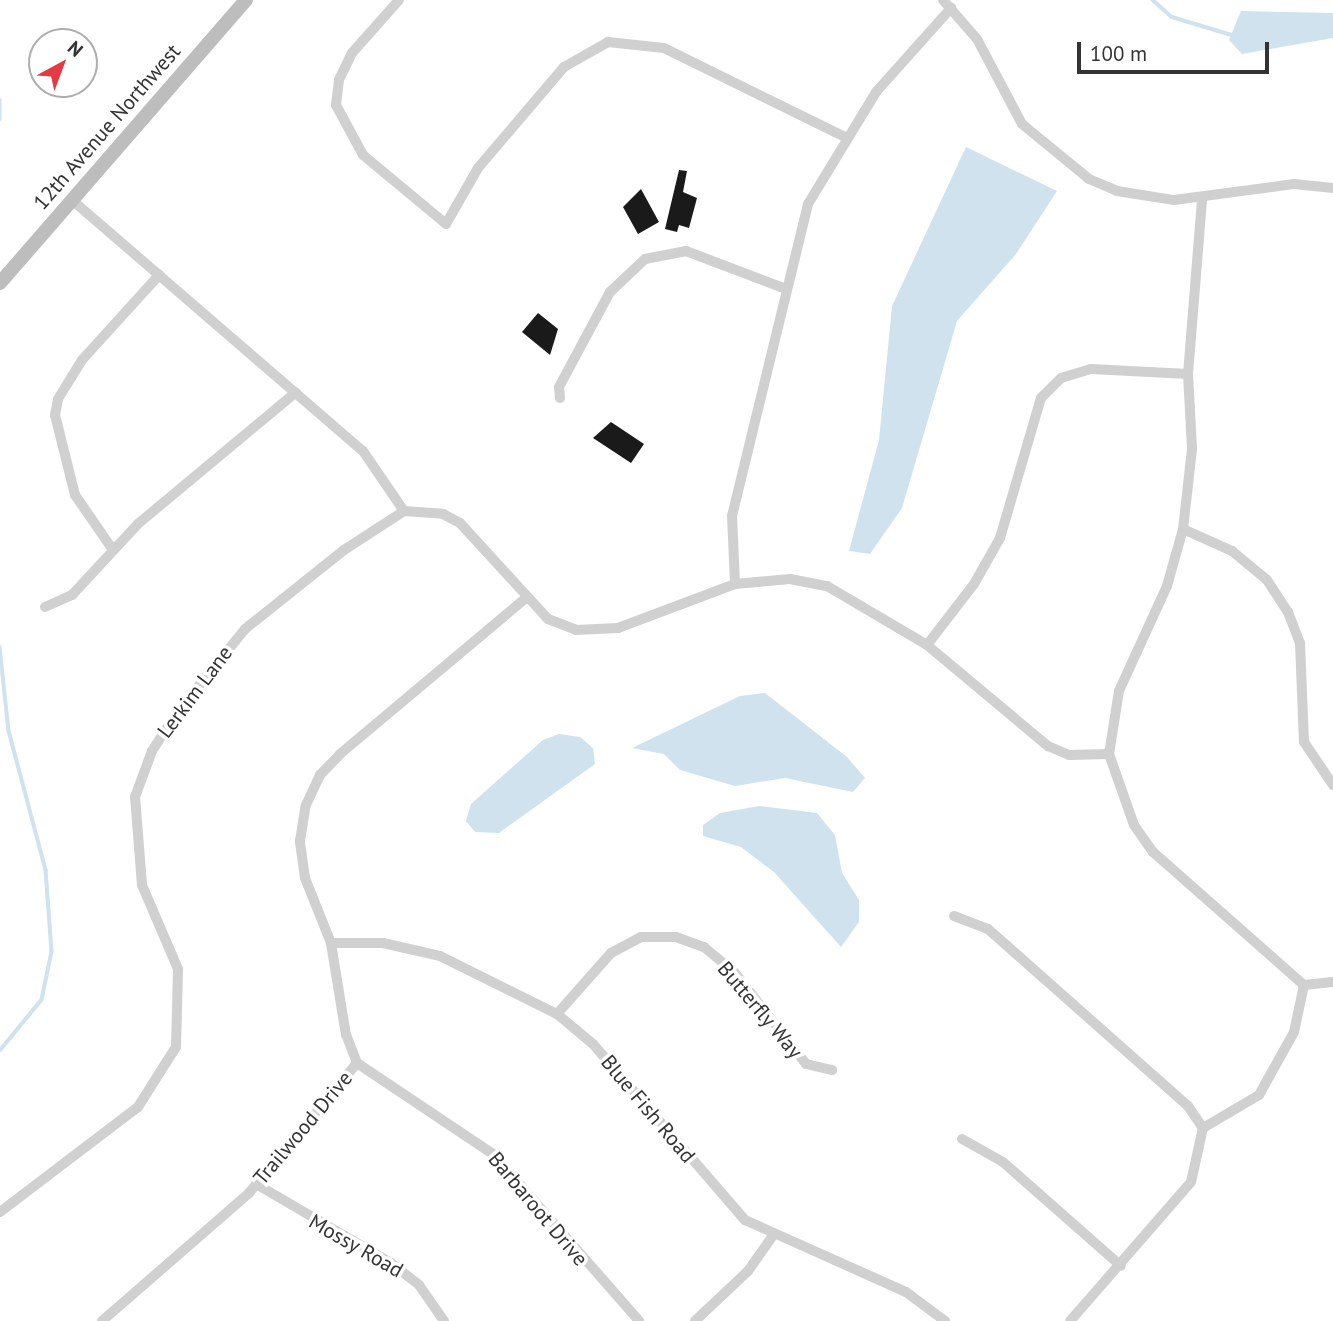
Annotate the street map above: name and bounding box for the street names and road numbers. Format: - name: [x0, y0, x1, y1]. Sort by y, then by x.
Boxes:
- street label: 12th Avenue Northwest: [28, 39, 186, 215]
- street label: Lerkim Lane: [152, 641, 238, 743]
- street label: Butterfly Way: [712, 956, 808, 1064]
- street label: Blue Fish Road: [596, 1050, 700, 1168]
- street label: Trailwood Drive: [248, 1066, 358, 1190]
- street label: Barbaroot Drive: [483, 1147, 593, 1271]
- street label: Mossy Road: [304, 1209, 408, 1283]

